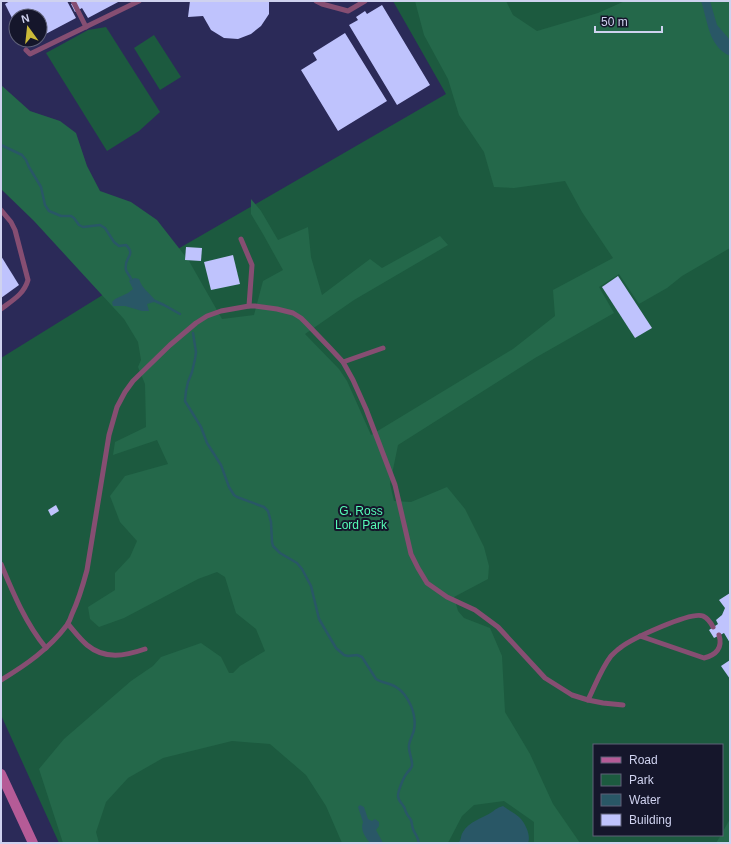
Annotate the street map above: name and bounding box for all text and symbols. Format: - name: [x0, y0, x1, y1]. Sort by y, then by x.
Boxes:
- north arrow: [8, 8, 48, 48]
- scale bar: [595, 8, 662, 34]
- text: N: [20, 12, 31, 25]
- text: 50 m: [601, 15, 628, 29]
- park label: G. Ross Lord Park: [335, 504, 388, 532]
- legend: [593, 744, 723, 836]
- text: Road: [629, 753, 658, 767]
- text: Park: [629, 773, 655, 787]
- text: Water: [629, 793, 661, 807]
- text: Building: [629, 813, 672, 827]

